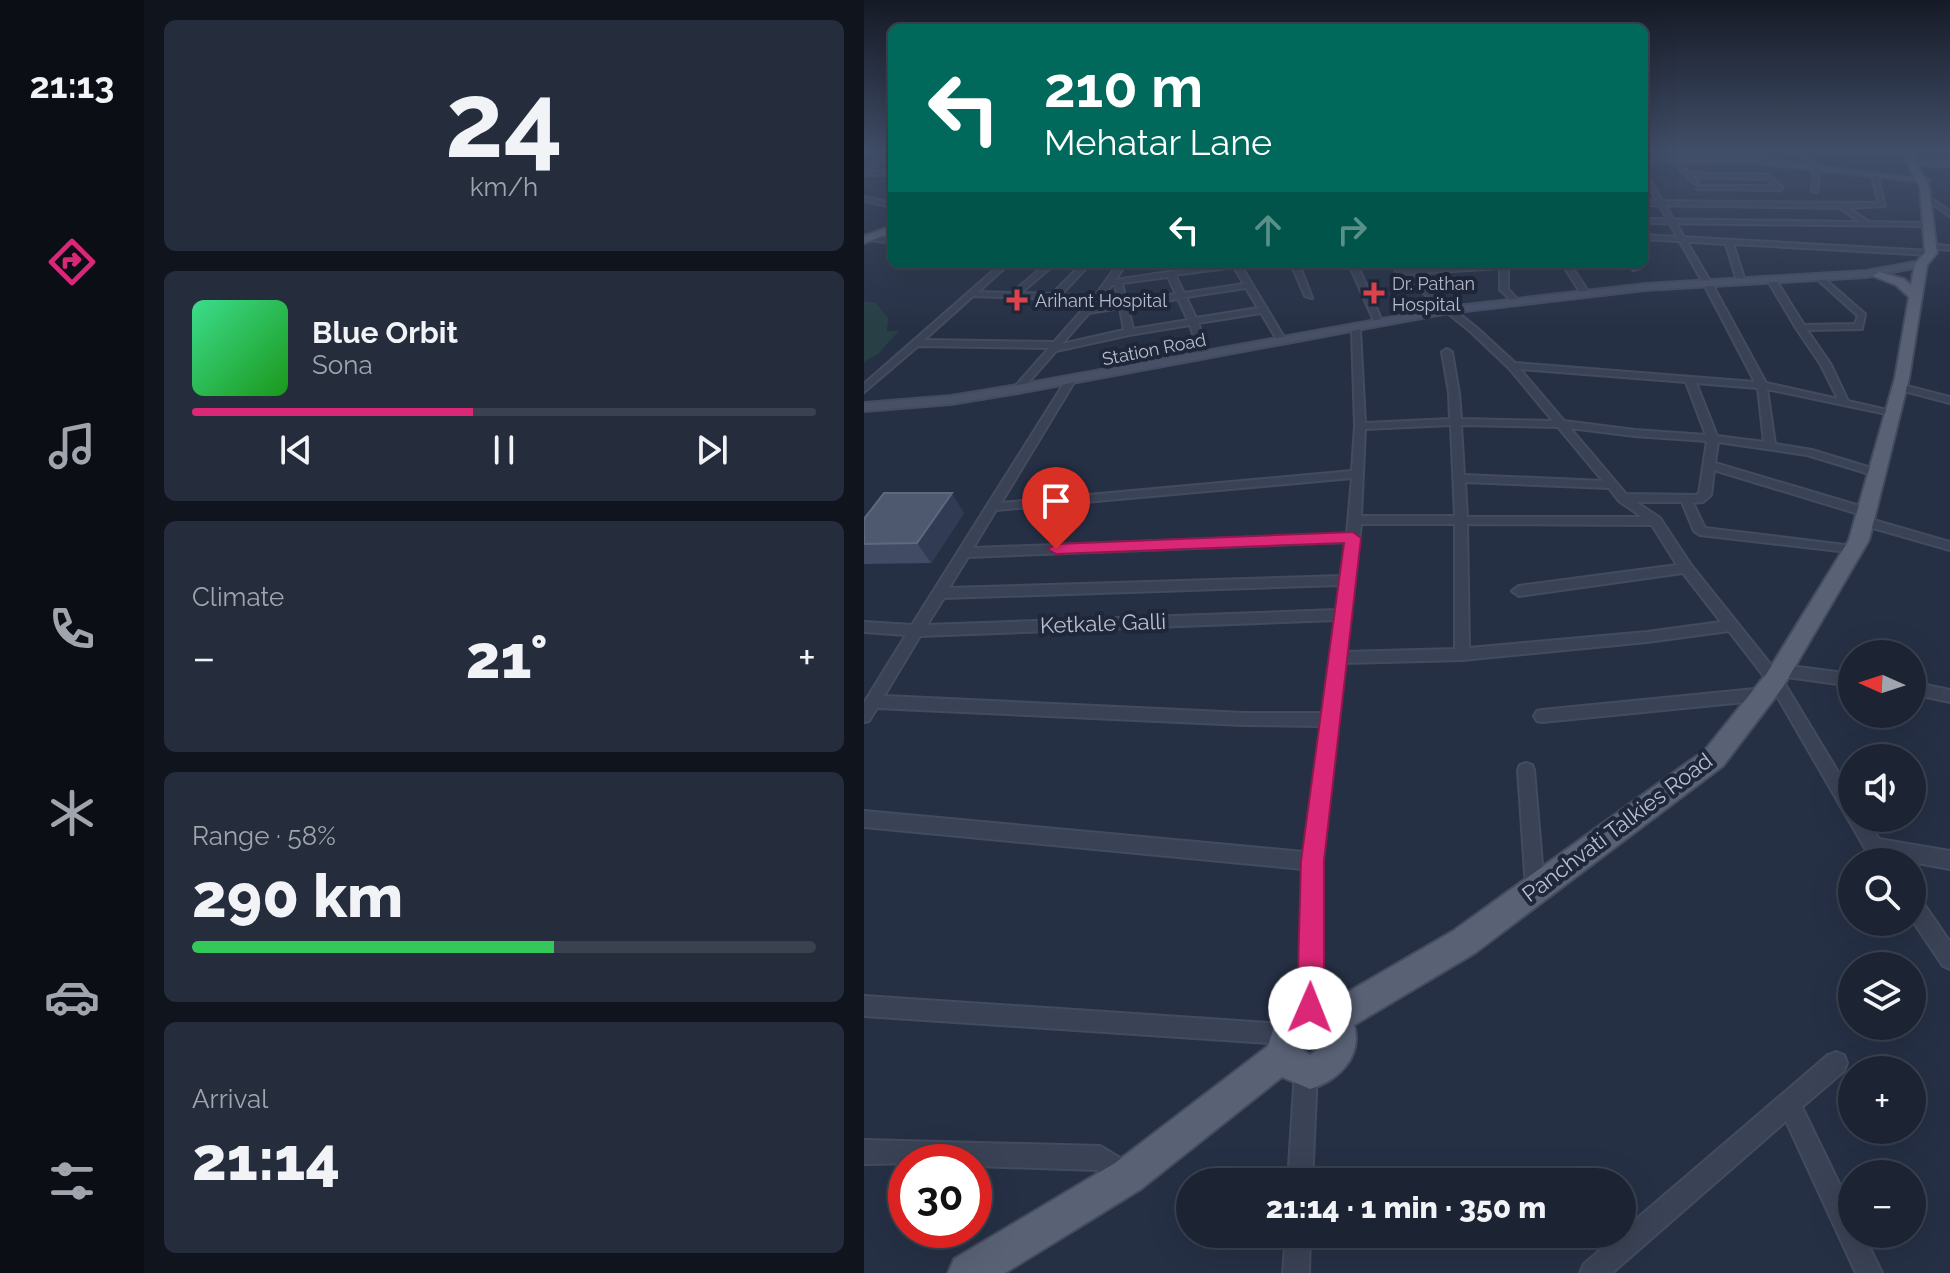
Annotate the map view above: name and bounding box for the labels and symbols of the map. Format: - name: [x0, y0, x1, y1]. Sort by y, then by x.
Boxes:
- place label: Dr. Pathan Hospital: [1392, 273, 1475, 315]
- marker: Dr. Pathan Hospital: [1363, 282, 1385, 304]
- marker: Arihant Hospital: [1006, 289, 1028, 311]
- place label: Arihant Hospital: [1035, 290, 1167, 311]
- street label: Station Road: [1100, 329, 1208, 369]
- pin: [1022, 467, 1090, 549]
- street label: Ketkale Galli: [1039, 608, 1167, 638]
- north arrow: [1838, 640, 1926, 728]
- street label: Panchvati Talkies Road: [1517, 747, 1717, 907]
- position arrow: [1268, 966, 1352, 1050]
- speed limit sign: 30: [888, 1144, 992, 1248]

